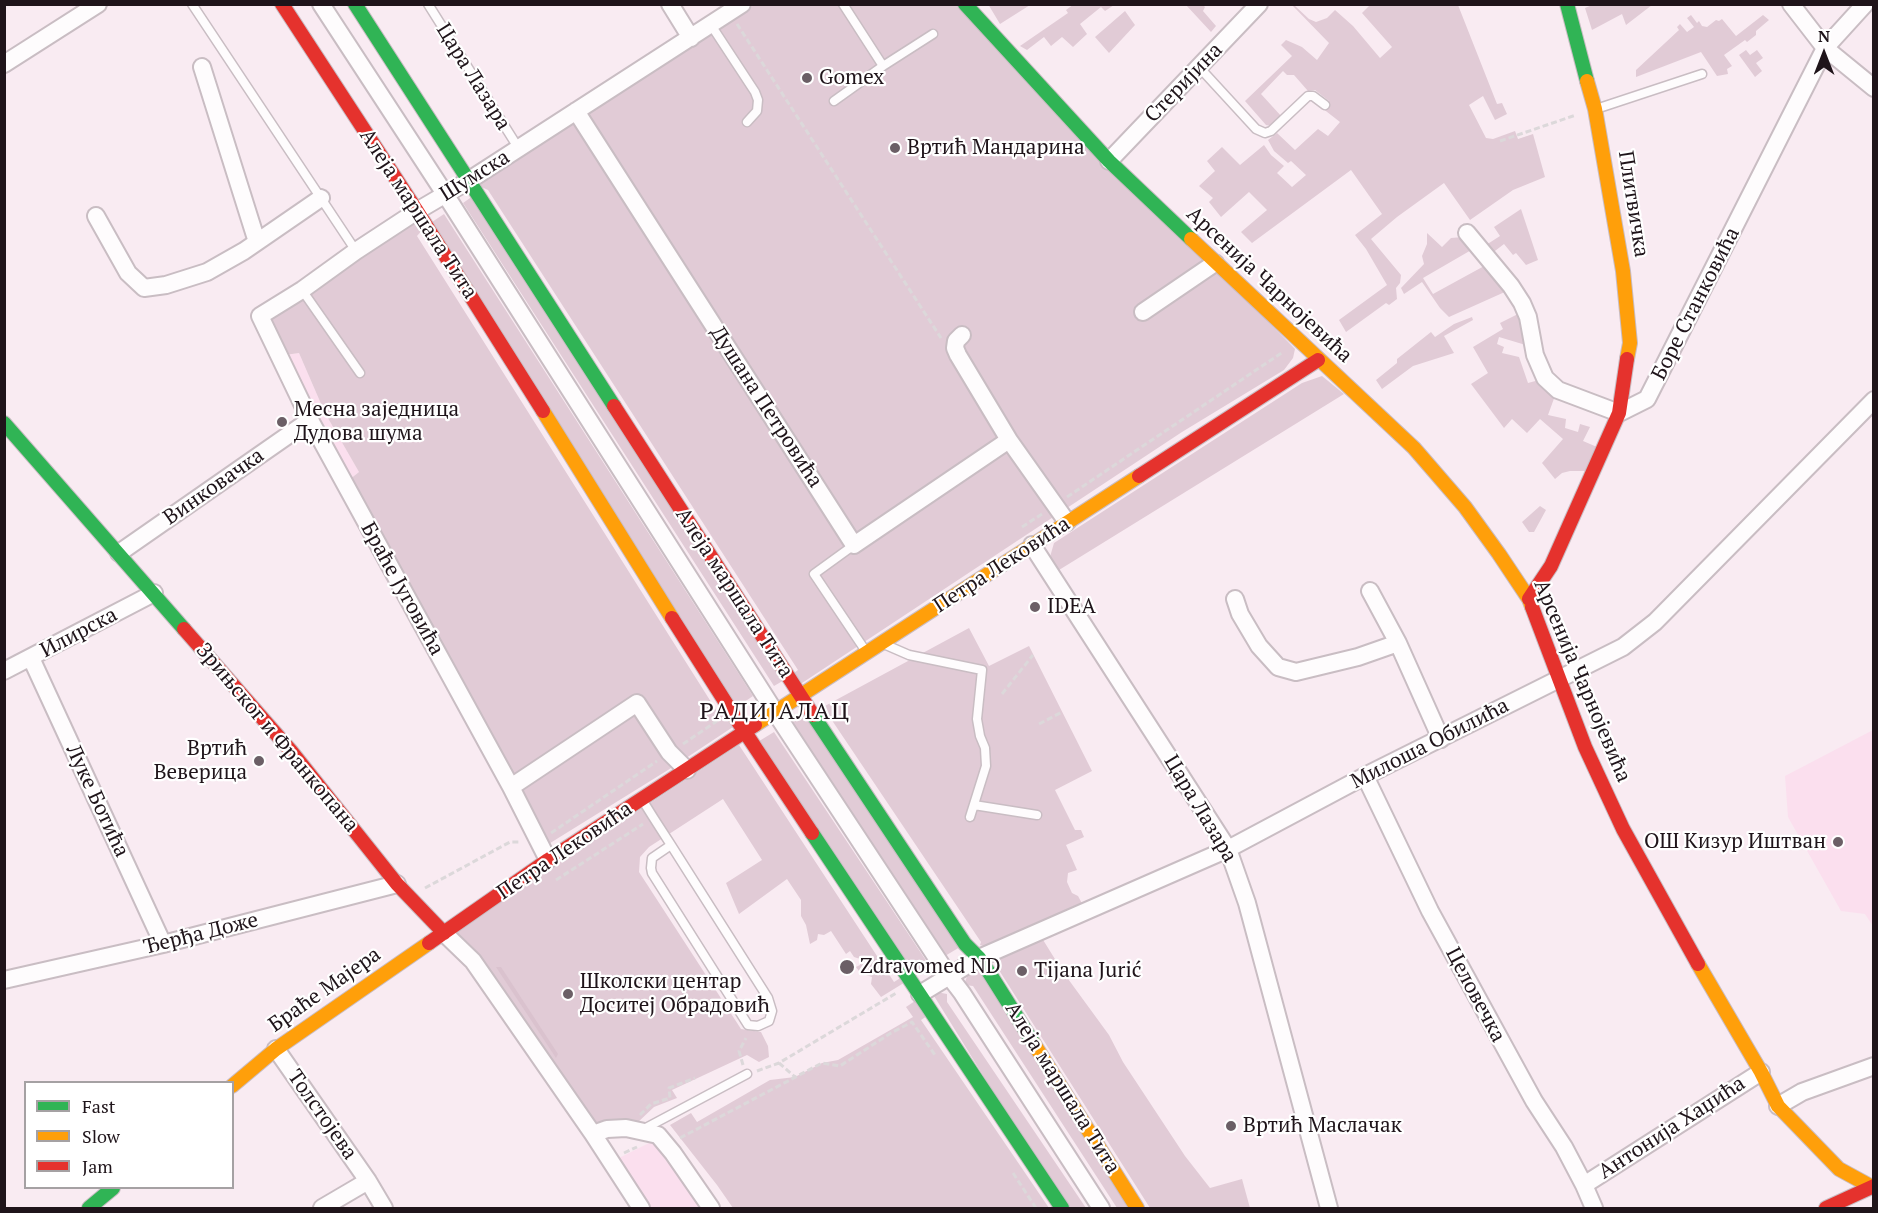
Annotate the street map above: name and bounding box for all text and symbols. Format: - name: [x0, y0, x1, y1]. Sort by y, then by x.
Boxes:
- street label: Цара Лазара: [430, 19, 516, 135]
- north arrow: [1794, 24, 1854, 84]
- text: N: [1818, 25, 1830, 47]
- street label: Стеријина: [1140, 38, 1228, 128]
- place label: Gomex: [819, 65, 884, 91]
- marker: Gomex: [800, 71, 814, 85]
- street label: Алеја маршала Тита: [354, 124, 482, 304]
- place label: Вртић Мандарина: [907, 135, 1085, 161]
- marker: Вртић Мандарина: [888, 141, 902, 155]
- street label: Шумска: [436, 145, 514, 207]
- street label: Плитвичка: [1612, 149, 1654, 259]
- street label: Арсенија Чарнојевића: [1181, 202, 1357, 368]
- street label: Боре Станковића: [1647, 223, 1745, 385]
- street label: Душана Петровића: [704, 322, 828, 492]
- place label: Месна заједница Дудова шума: [294, 397, 459, 447]
- marker: Месна заједница Дудова шума: [275, 415, 289, 429]
- street label: Винковачка: [159, 443, 269, 531]
- street label: Алеја маршала Тита: [670, 503, 798, 683]
- street label: Петра Лековића: [929, 512, 1075, 618]
- street label: Браће Југовића: [355, 518, 449, 660]
- street label: Арсенија Чарнојевића: [1528, 576, 1636, 786]
- place label: IDEA: [1047, 594, 1096, 620]
- marker: IDEA: [1028, 600, 1042, 614]
- street label: Илирска: [36, 602, 122, 664]
- street label: Зрињског и Франкопана: [190, 638, 364, 838]
- street label: Милоша Обилића: [1347, 693, 1513, 795]
- district label: РАДИЈАЛАЦ: [700, 698, 850, 726]
- place label: Вртић Веверица: [154, 736, 247, 786]
- street label: Луке Ботића: [60, 741, 134, 861]
- street label: Цара Лазара: [1158, 751, 1242, 867]
- marker: Вртић Веверица: [252, 754, 266, 768]
- street label: Петра Лековића: [493, 797, 637, 905]
- place label: ОШ Кизур Иштван: [1644, 829, 1826, 855]
- marker: ОШ Кизур Иштван: [1831, 835, 1845, 849]
- street label: Ђерђа Доже: [141, 908, 261, 960]
- street label: Браће Мајера: [264, 942, 386, 1038]
- street label: Целовечка: [1440, 943, 1510, 1047]
- place label: Zdravomed ND: [860, 954, 1001, 980]
- marker: Zdravomed ND: [838, 958, 856, 976]
- place label: Tijana Jurić: [1034, 958, 1142, 984]
- marker: Tijana Jurić: [1015, 964, 1029, 978]
- place label: Школски центар Доситеј Обрадовић: [580, 969, 770, 1019]
- marker: Школски центар Доситеј Обрадовић: [561, 987, 575, 1001]
- street label: Алеја маршала Тита: [999, 998, 1125, 1178]
- street label: Толстојева: [282, 1065, 362, 1165]
- street label: Антонија Хаџића: [1594, 1071, 1750, 1185]
- legend: [24, 1081, 234, 1189]
- text: Fast: [82, 1094, 115, 1118]
- place label: Вртић Маслачак: [1243, 1113, 1402, 1139]
- marker: Вртић Маслачак: [1224, 1119, 1238, 1133]
- text: Slow: [82, 1124, 120, 1148]
- text: Jam: [82, 1154, 113, 1178]

